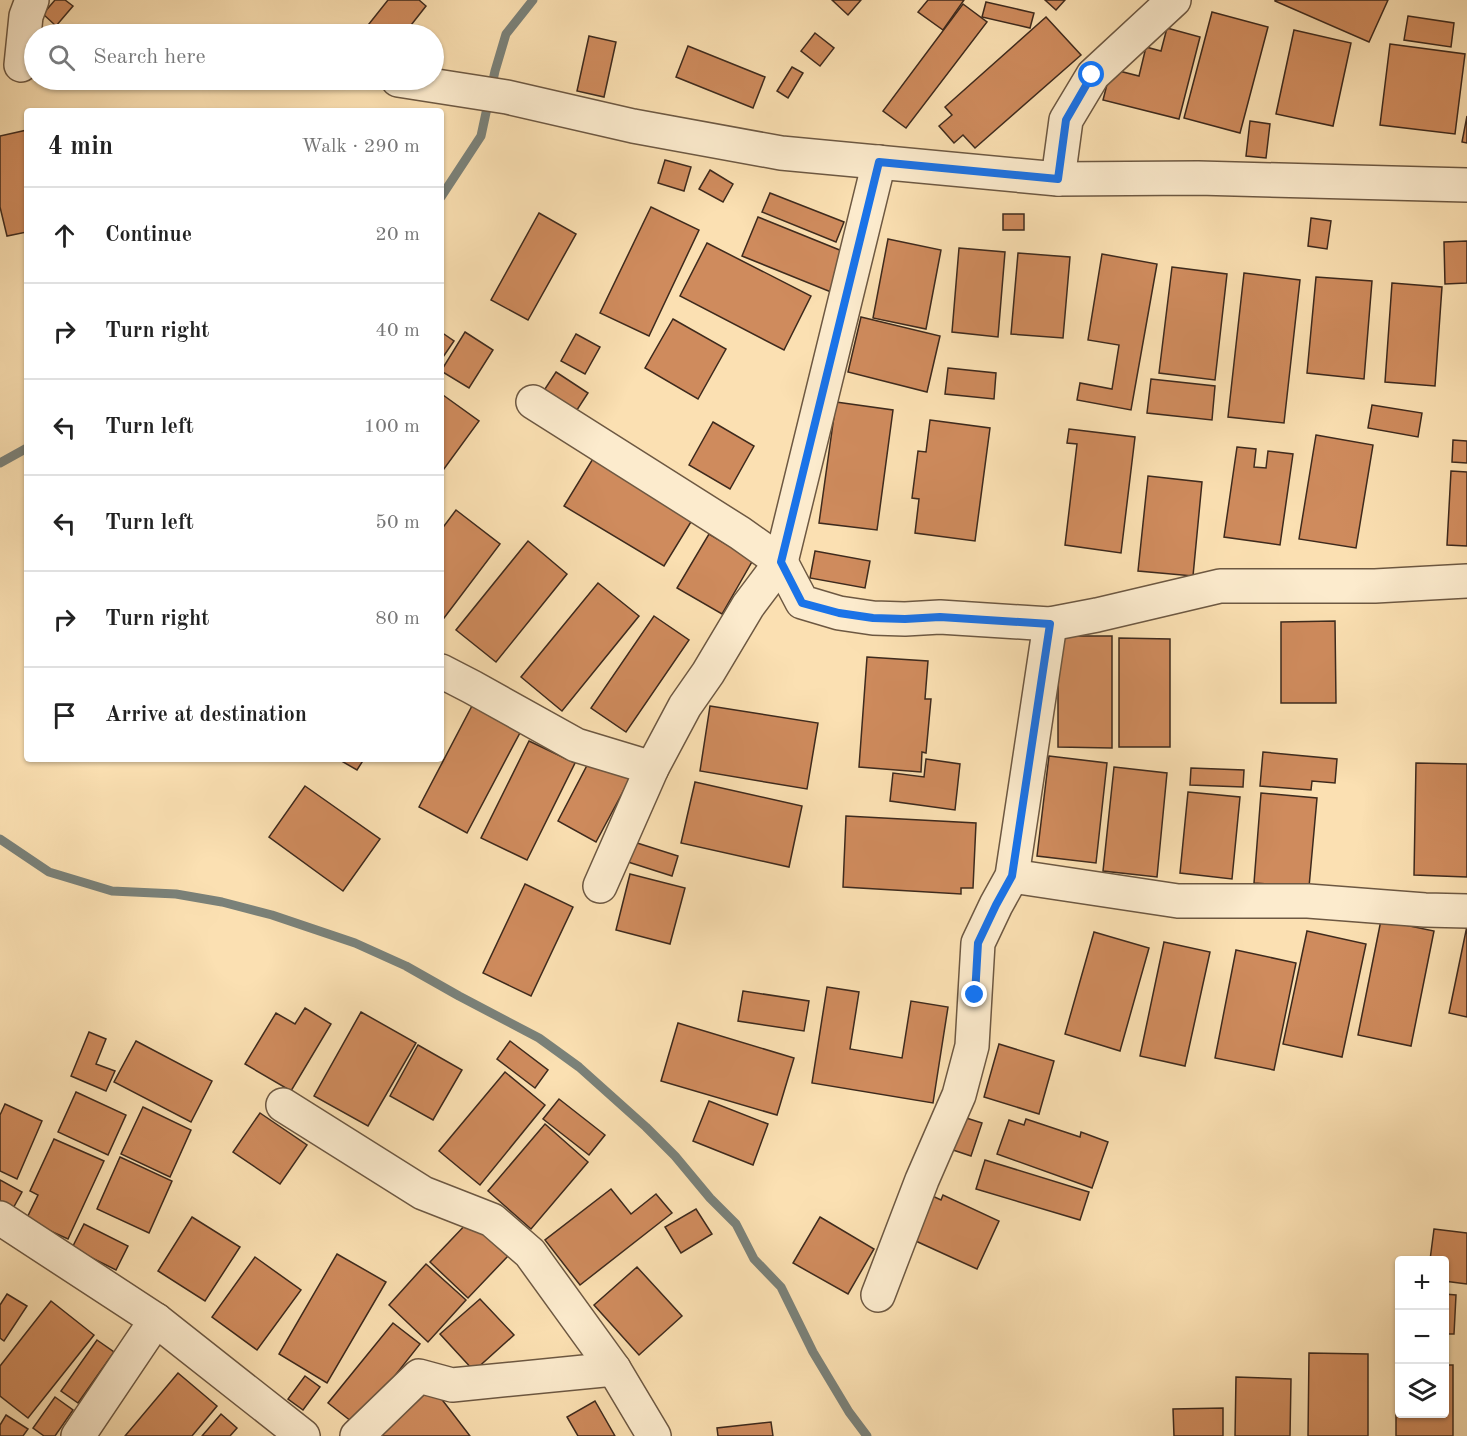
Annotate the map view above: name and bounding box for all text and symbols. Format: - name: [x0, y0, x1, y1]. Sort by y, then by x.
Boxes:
- search box: [24, 24, 444, 90]
- icon: search: [45, 41, 78, 74]
- text: Search here: [93, 46, 206, 68]
- route start: [1078, 61, 1104, 87]
- text: 4 min: [48, 134, 113, 160]
- text: Walk · 290 m: [301, 137, 420, 157]
- icon: ahead: [48, 219, 81, 252]
- text: Continue: [105, 224, 192, 246]
- text: 20 m: [375, 225, 420, 245]
- icon: right: [48, 315, 81, 348]
- text: Turn right: [105, 320, 209, 342]
- text: 40 m: [375, 321, 420, 341]
- icon: left: [48, 411, 81, 444]
- text: Turn left: [105, 416, 194, 438]
- text: 100 m: [364, 417, 420, 437]
- icon: left: [48, 507, 81, 540]
- text: Turn left: [105, 512, 194, 534]
- text: 50 m: [375, 513, 420, 533]
- icon: right: [48, 603, 81, 636]
- text: Turn right: [105, 608, 209, 630]
- text: 80 m: [375, 609, 420, 629]
- icon: arrive: [48, 699, 81, 732]
- text: Arrive at destination: [105, 704, 307, 726]
- route end: [961, 981, 987, 1007]
- map controls: [1395, 1256, 1449, 1418]
- button: +: [1395, 1256, 1449, 1310]
- button: −: [1395, 1310, 1449, 1364]
- button: layers: [1395, 1364, 1449, 1418]

